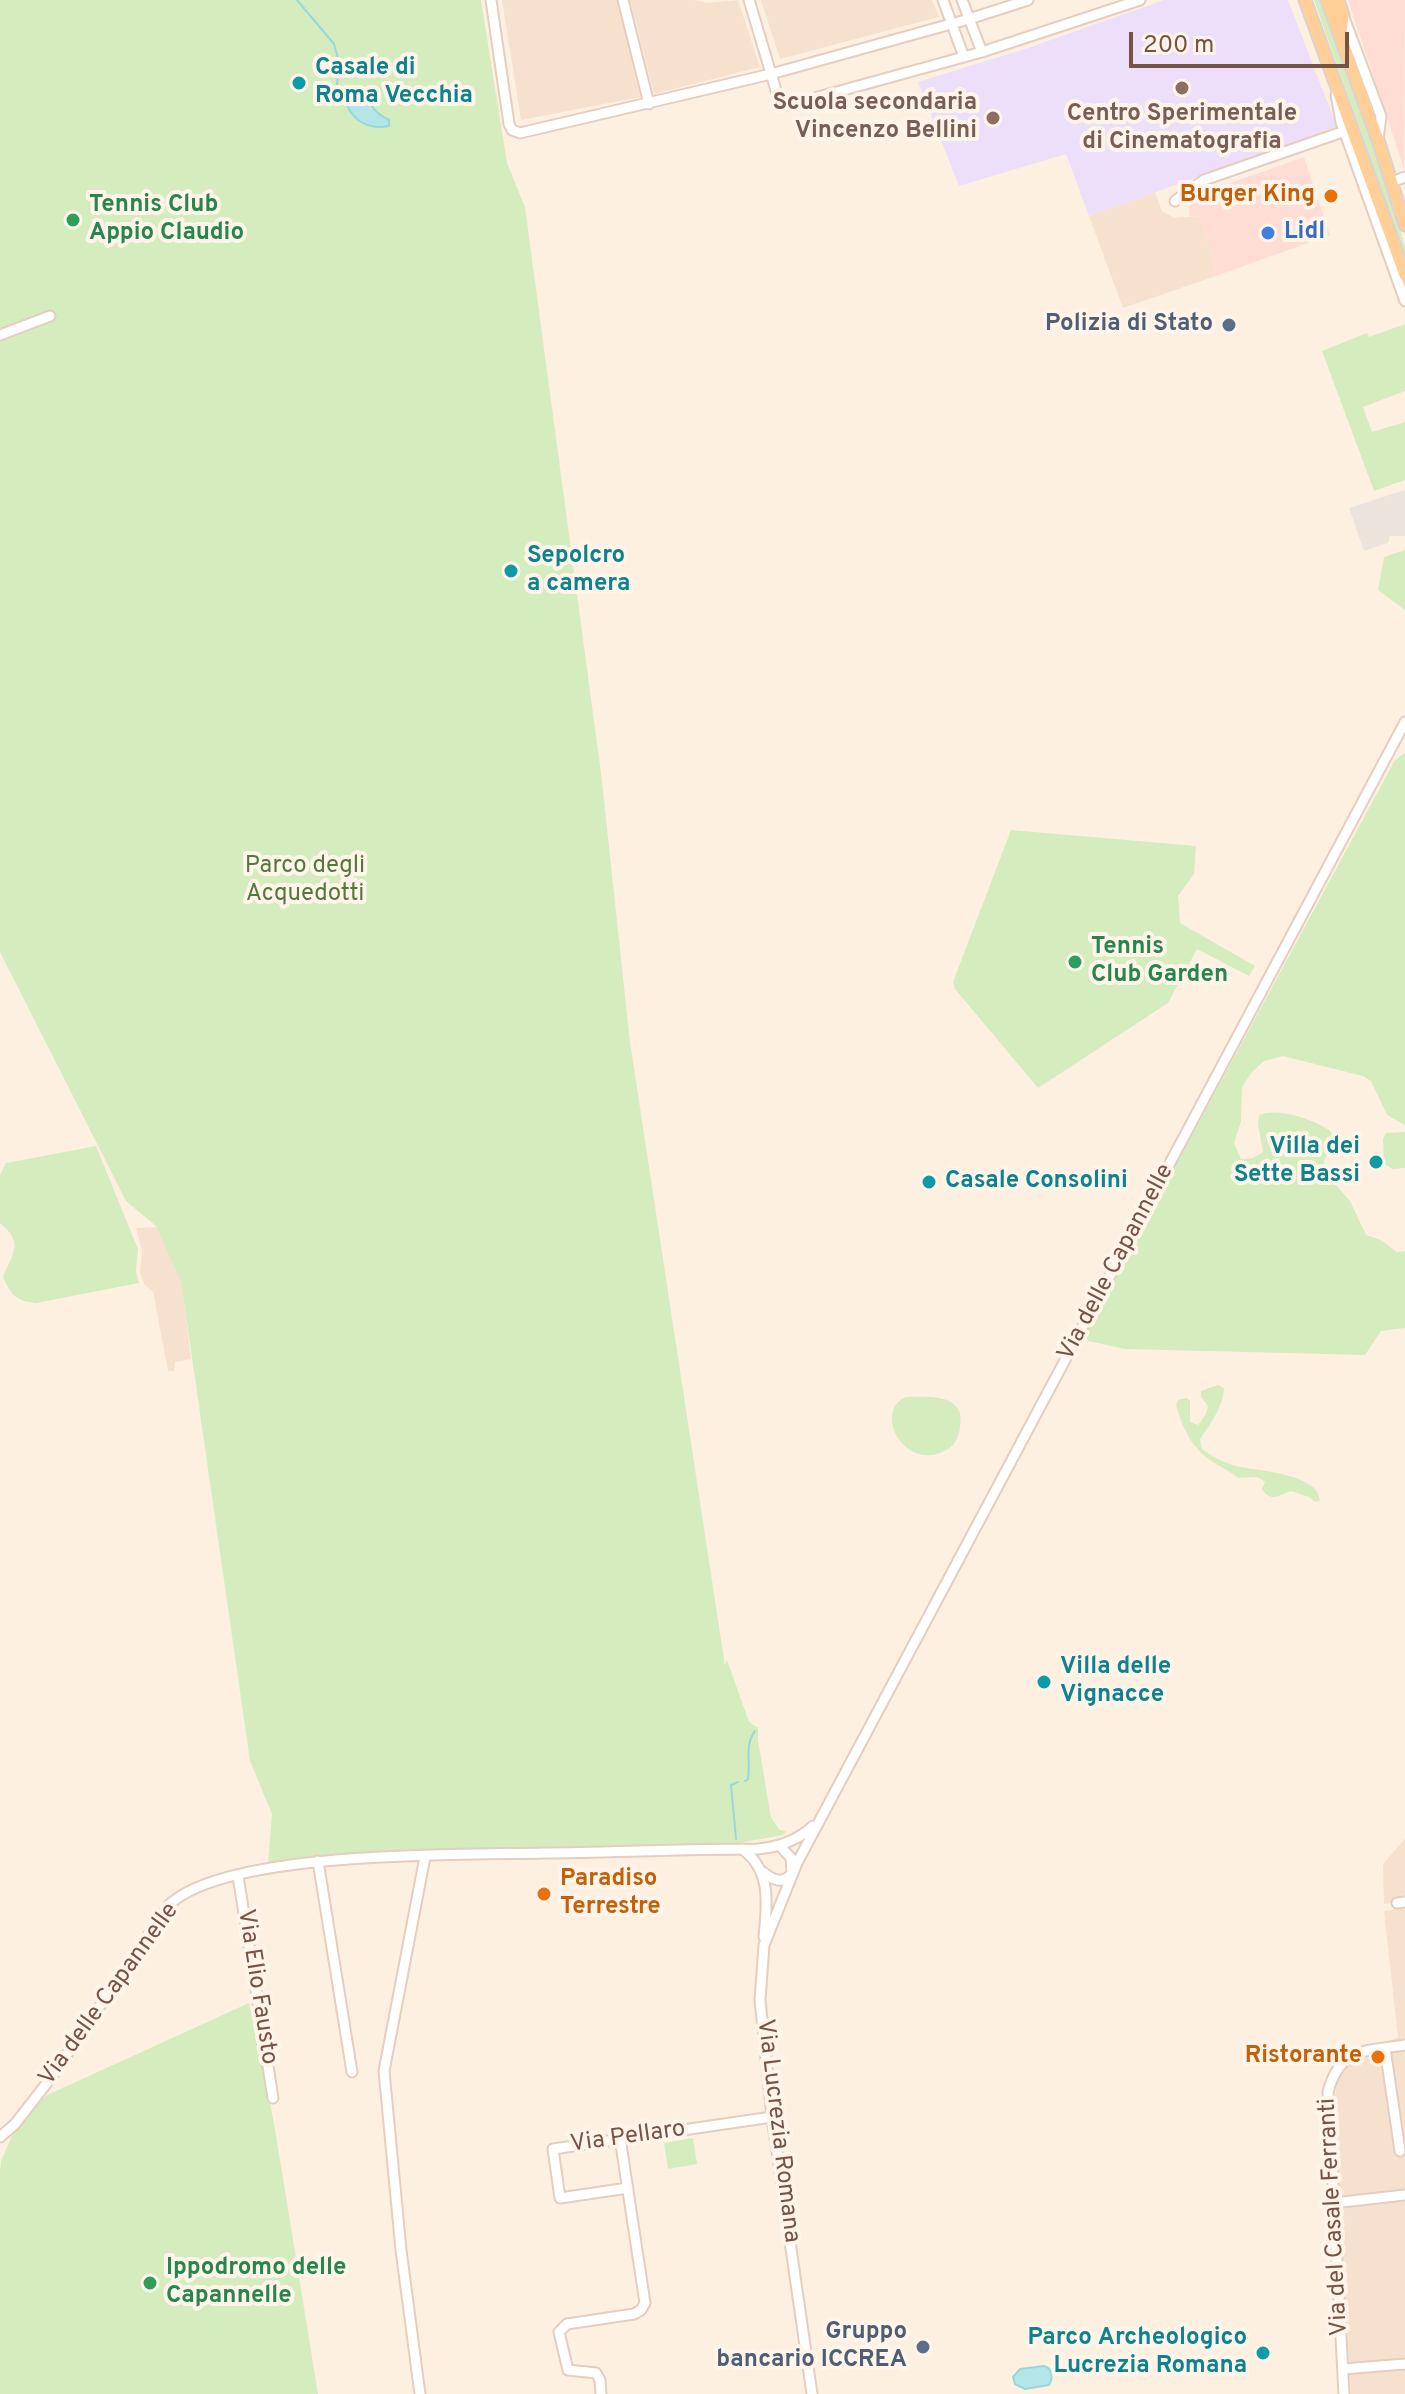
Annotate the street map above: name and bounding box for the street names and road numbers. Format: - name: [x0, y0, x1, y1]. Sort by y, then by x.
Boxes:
- street label: Via delle Capannelle: [1053, 1160, 1181, 1366]
- street label: Via delle Capannelle: [34, 1898, 186, 2092]
- street label: Via Elio Fausto: [230, 1907, 282, 2067]
- street label: Via Lucrezia Romana: [749, 2018, 805, 2244]
- street label: Via del Casale Ferranti: [1314, 2097, 1356, 2337]
- street label: Via Pellaro: [569, 2116, 687, 2160]

